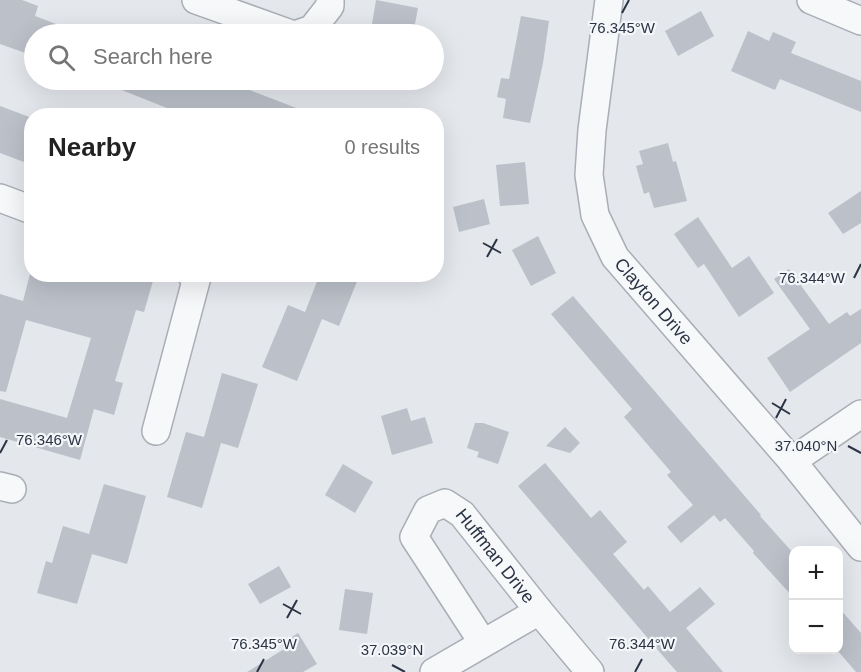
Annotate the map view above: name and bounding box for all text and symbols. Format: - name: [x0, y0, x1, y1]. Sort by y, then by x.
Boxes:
- text: 76.345°W: [589, 19, 656, 36]
- search box: [24, 24, 444, 90]
- icon: search: [45, 41, 78, 74]
- text: Search here: [93, 44, 213, 69]
- text: Nearby: [48, 132, 136, 162]
- text: 0 results: [344, 136, 420, 158]
- street label: Clayton Drive: [611, 254, 697, 349]
- text: 76.344°W: [779, 269, 846, 286]
- text: 76.346°W: [16, 431, 83, 448]
- text: 37.040°N: [775, 437, 837, 454]
- street label: Huffman Drive: [452, 505, 539, 607]
- map controls: [789, 546, 843, 654]
- button: +: [789, 546, 843, 600]
- button: −: [789, 600, 843, 654]
- text: 76.345°W: [231, 635, 298, 652]
- text: 76.344°W: [609, 635, 676, 652]
- text: 37.039°N: [361, 641, 423, 658]

